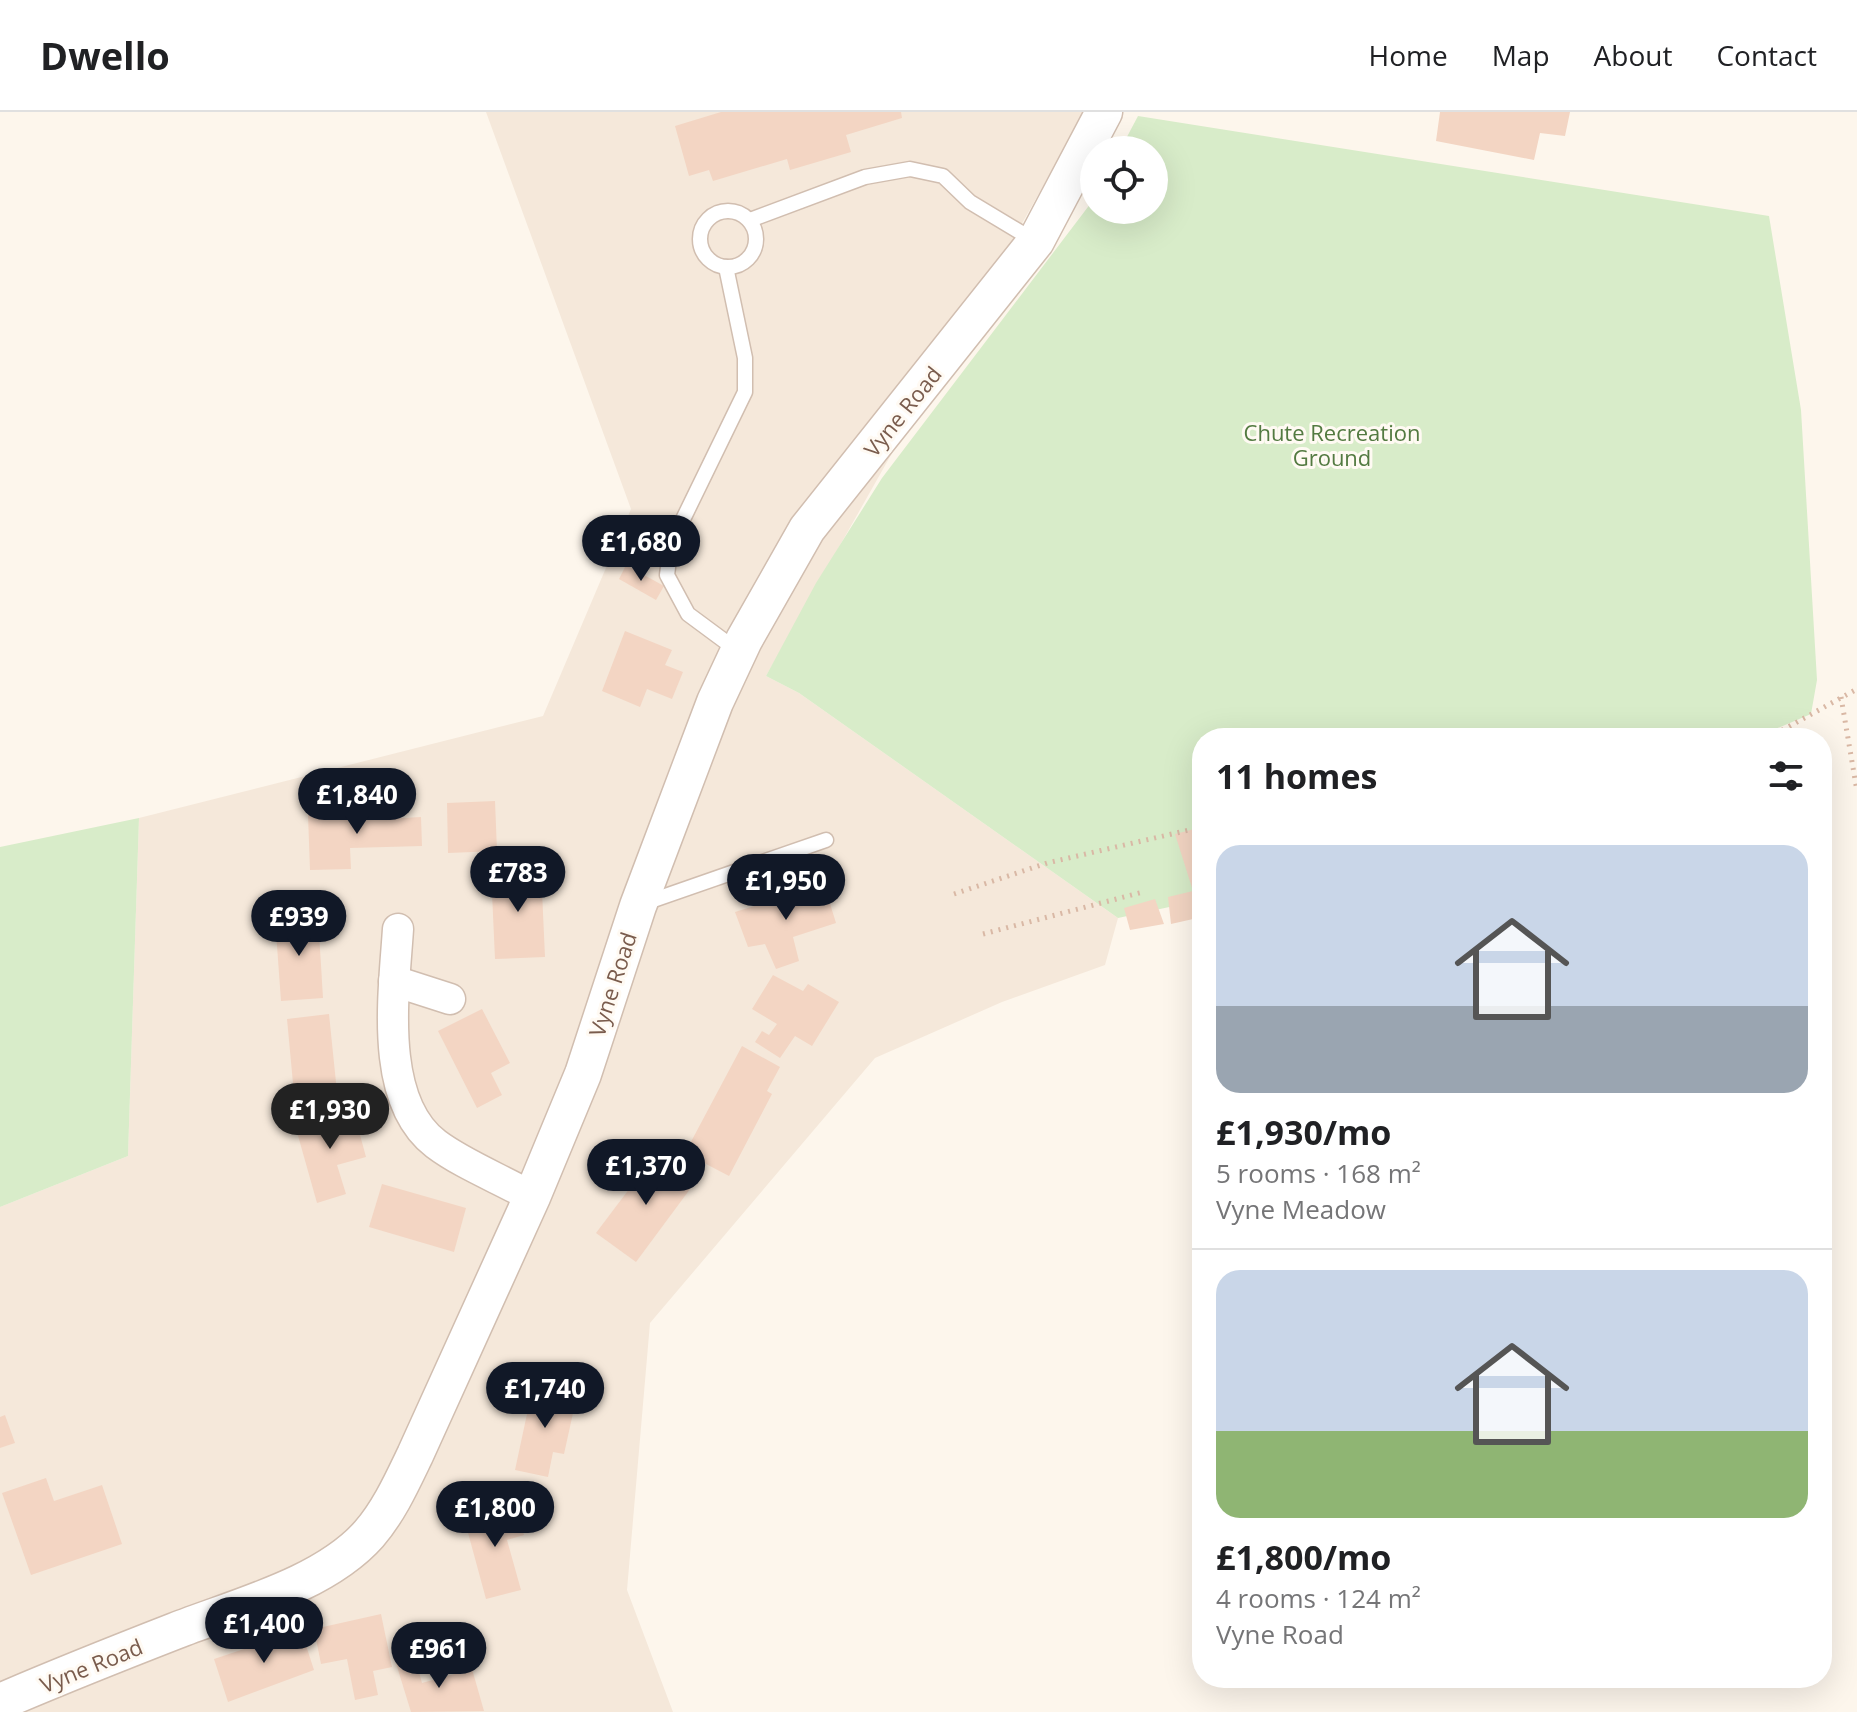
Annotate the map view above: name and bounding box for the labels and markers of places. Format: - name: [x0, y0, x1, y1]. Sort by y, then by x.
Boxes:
- pin: £1,680: [576, 515, 706, 583]
- pin: £1,840: [292, 768, 422, 836]
- pin: £783: [471, 846, 565, 914]
- pin: £1,950: [721, 854, 851, 922]
- pin: £939: [252, 890, 346, 958]
- pin: £1,930: [265, 1083, 395, 1151]
- pin: £1,370: [581, 1139, 711, 1207]
- pin: £1,740: [480, 1362, 610, 1430]
- pin: £1,800: [430, 1481, 560, 1549]
- pin: £1,400: [199, 1597, 329, 1665]
- pin: £961: [392, 1622, 486, 1690]

